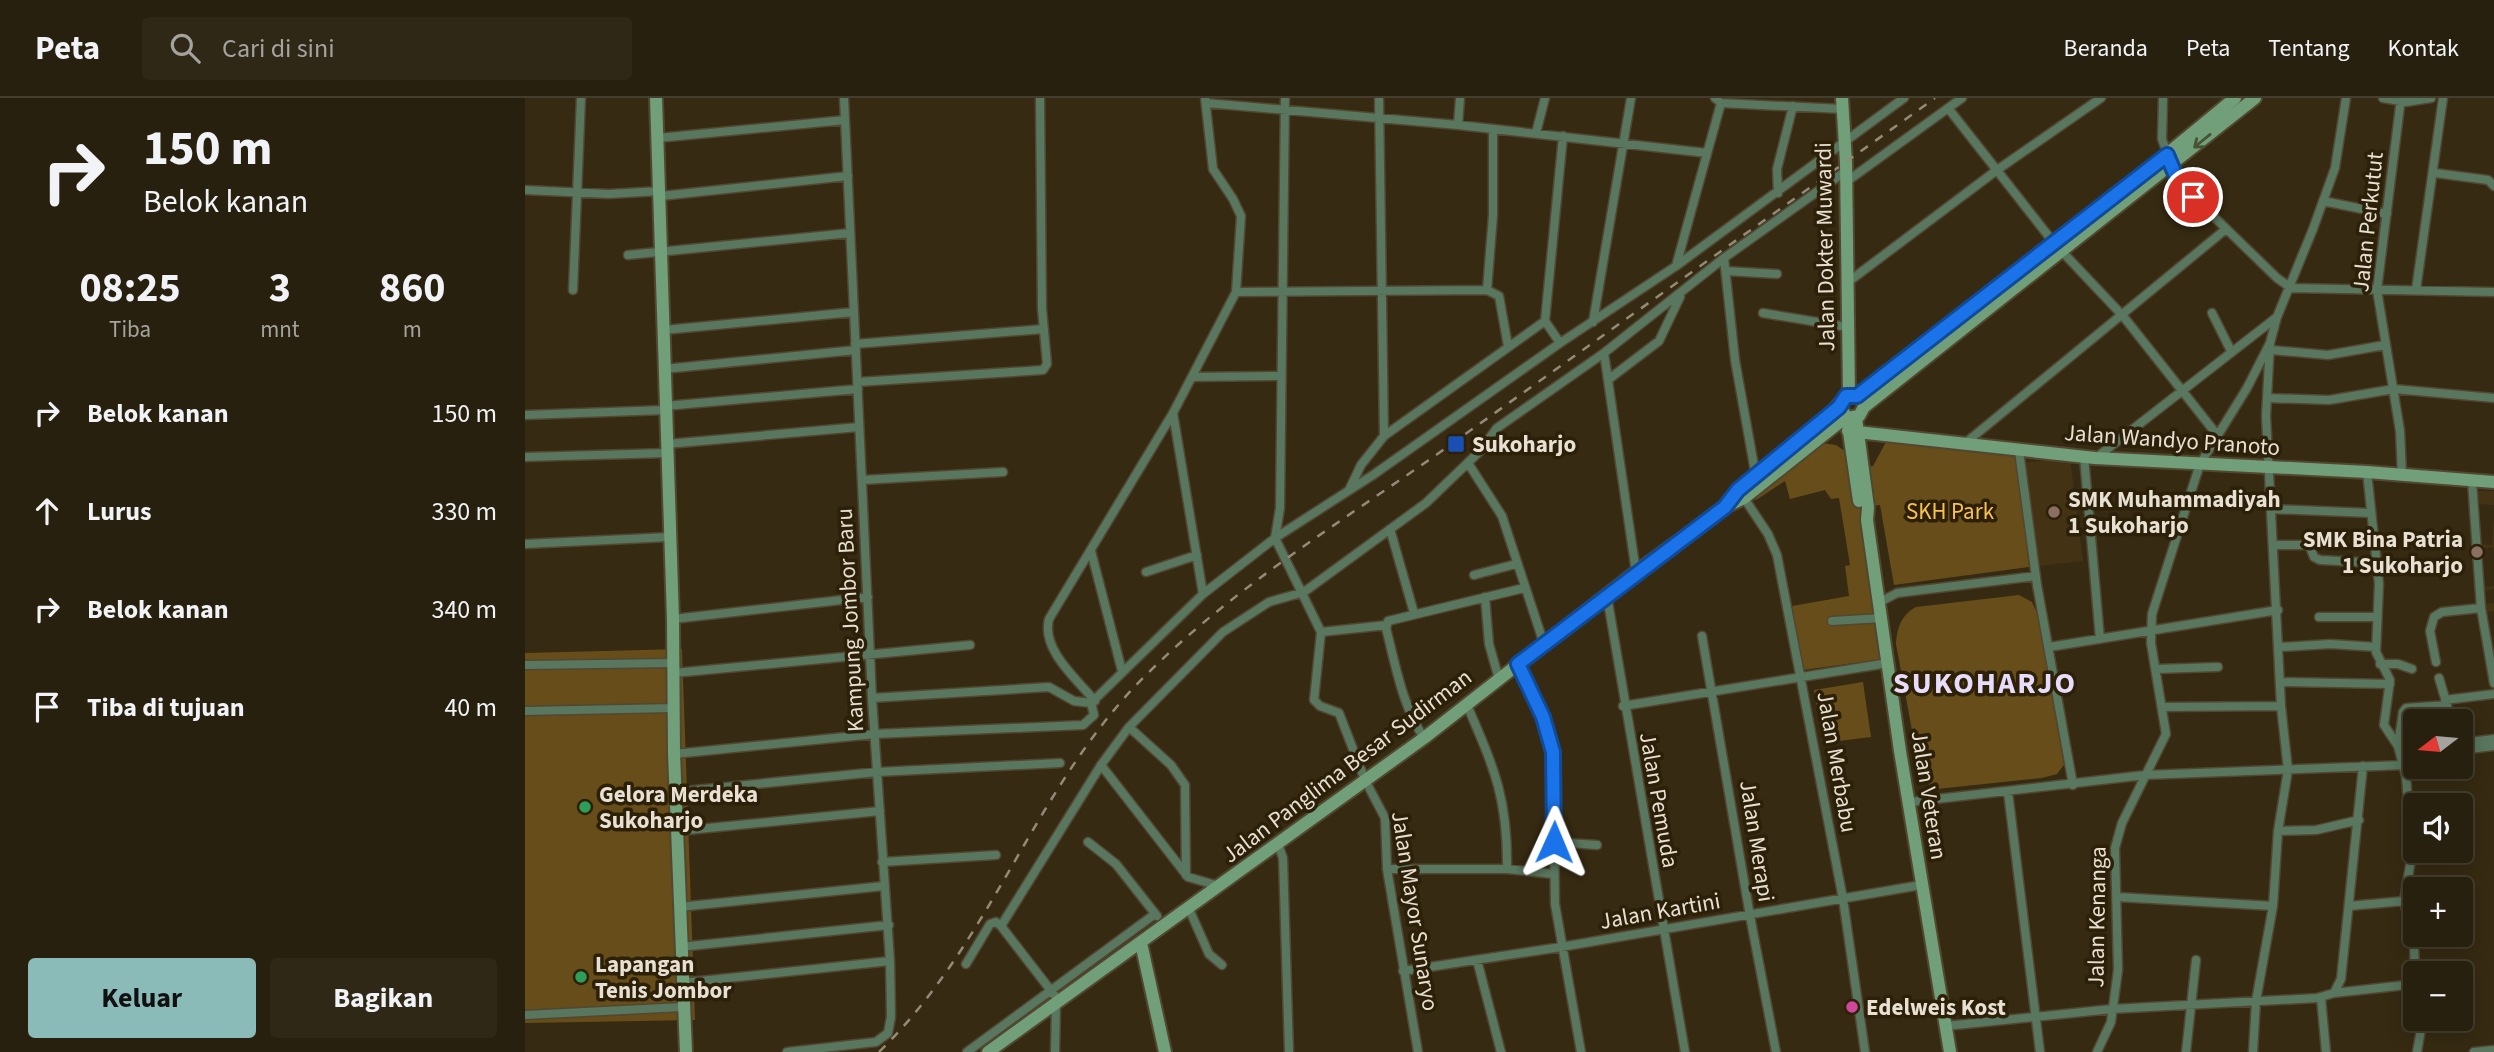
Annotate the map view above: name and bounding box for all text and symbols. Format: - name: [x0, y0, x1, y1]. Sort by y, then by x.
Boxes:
- search box: [142, 17, 632, 80]
- text: Peta: [35, 25, 100, 72]
- icon: search: [166, 29, 204, 67]
- text: Cari di sini: [222, 30, 335, 67]
- text: Beranda: [2064, 31, 2148, 66]
- text: Peta: [2186, 31, 2230, 66]
- text: Tentang: [2268, 31, 2350, 66]
- text: Kontak: [2388, 31, 2459, 66]
- text: 150 m: [143, 114, 272, 184]
- icon: right: [28, 126, 119, 217]
- one-way arrow: [2194, 133, 2212, 149]
- street label: Jalan Dokter Muwardi: [1807, 142, 1843, 352]
- street label: Jalan Perkutut: [2344, 150, 2392, 294]
- pin: [2163, 167, 2223, 227]
- icon: arrive: [2174, 178, 2212, 216]
- text: Belok kanan: [143, 179, 308, 225]
- text: 08:25: [79, 258, 181, 318]
- text: 3: [269, 258, 291, 318]
- text: 860: [379, 258, 446, 318]
- text: Tiba: [109, 313, 151, 346]
- text: mnt: [260, 313, 300, 346]
- text: m: [403, 313, 422, 346]
- icon: right: [28, 394, 66, 432]
- text: Belok kanan: [87, 395, 229, 432]
- text: 150 m: [431, 395, 497, 432]
- street label: Jalan Wandyo Pranoto: [2063, 416, 2281, 464]
- place label: Sukoharjo: [1472, 428, 1576, 461]
- marker: Sukoharjo: [1446, 434, 1466, 454]
- place label: SMK Muhammadiyah 1 Sukoharjo: [2068, 483, 2281, 542]
- icon: ahead: [28, 492, 66, 530]
- text: Lurus: [87, 493, 152, 530]
- text: 330 m: [431, 493, 497, 530]
- park label: SKH Park: [1906, 495, 1995, 528]
- marker: SMK Muhammadiyah 1 Sukoharjo: [2046, 504, 2062, 520]
- street label: Kampung Jombor Baru: [828, 507, 872, 733]
- place label: SMK Bina Patria 1 Sukoharjo: [2303, 523, 2463, 582]
- marker: SMK Bina Patria 1 Sukoharjo: [2469, 544, 2485, 560]
- icon: right: [28, 590, 66, 628]
- text: Belok kanan: [87, 591, 229, 628]
- text: 340 m: [431, 591, 497, 628]
- street label: Jalan Panglima Besar Sudirman: [1215, 661, 1479, 871]
- district label: SUKOHARJO: [1893, 662, 2077, 705]
- icon: arrive: [28, 688, 66, 726]
- text: Tiba di tujuan: [87, 689, 245, 726]
- text: 40 m: [444, 689, 497, 726]
- street label: Jalan Merbabu: [1808, 689, 1866, 835]
- north arrow: [2403, 709, 2473, 779]
- map controls: [2403, 709, 2473, 1031]
- street label: Jalan Veteran: [1903, 728, 1955, 862]
- street label: Jalan Pemuda: [1631, 730, 1687, 870]
- place label: Gelora Merdeka Sukoharjo: [599, 778, 758, 837]
- street label: Jalan Merapi: [1731, 778, 1783, 904]
- button: sound: [2403, 793, 2473, 863]
- marker: Gelora Merdeka Sukoharjo: [577, 799, 593, 815]
- position arrow: [1517, 805, 1591, 879]
- street label: Jalan Mayor Sunaryo: [1383, 809, 1447, 1013]
- street label: Jalan Kenanga: [2079, 846, 2115, 988]
- button: +: [2403, 877, 2473, 947]
- street label: Jalan Kartini: [1597, 884, 1723, 938]
- place label: Lapangan Tenis Jombor: [595, 948, 732, 1007]
- button: Keluar: [28, 958, 256, 1038]
- button: Bagikan: [270, 958, 497, 1038]
- button: −: [2403, 961, 2473, 1031]
- marker: Lapangan Tenis Jombor: [573, 969, 589, 985]
- place label: Edelweis Kost: [1866, 991, 2006, 1024]
- marker: Edelweis Kost: [1844, 999, 1860, 1015]

